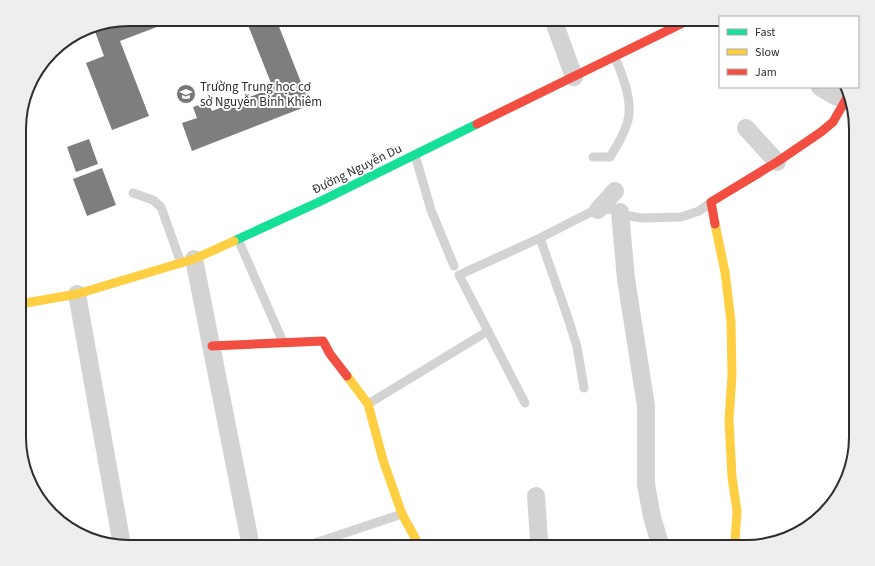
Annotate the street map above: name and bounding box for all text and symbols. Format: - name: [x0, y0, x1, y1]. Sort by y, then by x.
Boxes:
- legend: [719, 16, 859, 88]
- text: Fast: [755, 24, 775, 41]
- text: Slow: [755, 44, 780, 61]
- text: Jam: [755, 64, 777, 81]
- place label: Trường Trung học cơ sở Nguyễn Bỉnh Khiêm: [200, 78, 322, 111]
- school or university icon: Trường Trung học cơ sở Nguyễn Bỉnh Khiêm: [175, 83, 197, 105]
- street label: Đường Nguyễn Du: [309, 139, 405, 199]

